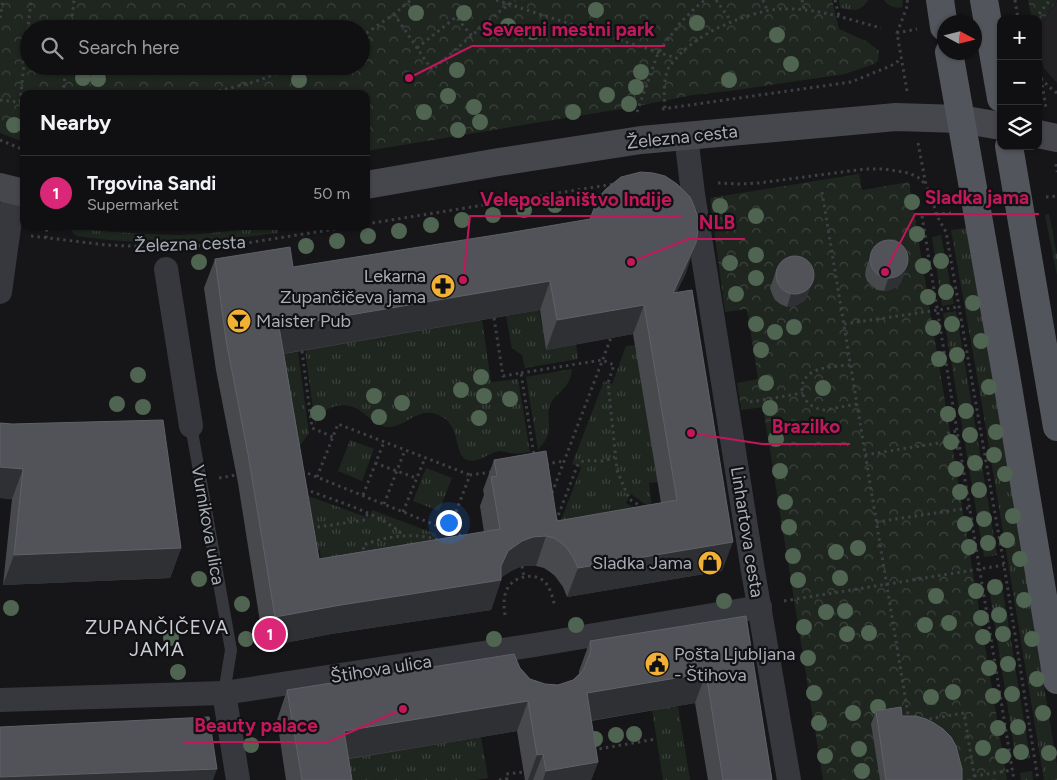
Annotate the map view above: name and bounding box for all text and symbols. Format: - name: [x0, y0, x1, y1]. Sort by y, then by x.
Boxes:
- callout: Severni mestni park: [472, 12, 665, 46]
- north arrow: [937, 15, 982, 60]
- map controls: [997, 15, 1042, 150]
- button: +: [997, 15, 1042, 60]
- text: Severni mestni park: [482, 18, 655, 41]
- search box: [20, 20, 370, 75]
- icon: search: [38, 34, 66, 62]
- text: Search here: [78, 36, 180, 59]
- button: −: [997, 60, 1042, 105]
- button: layers: [997, 105, 1042, 150]
- text: Nearby: [40, 110, 111, 135]
- street label: Železna cesta: [625, 120, 739, 154]
- text: Trgovina Sandi: [87, 172, 216, 195]
- callout: Sladka jama: [915, 180, 1039, 214]
- callout: Veleposlaništvo Indije: [470, 182, 682, 216]
- text: 1: [53, 184, 59, 203]
- text: 50 m: [313, 184, 350, 203]
- text: Sladka jama: [925, 186, 1029, 209]
- text: Veleposlaništvo Indije: [480, 188, 672, 211]
- text: Supermarket: [87, 195, 179, 214]
- callout: NLB: [688, 205, 745, 239]
- text: NLB: [699, 211, 735, 234]
- street label: Železna cesta: [134, 231, 246, 257]
- place label: Lekarna Zupančičeva jama: [280, 265, 426, 308]
- pharmacy icon: Lekarna Zupančičeva jama: [430, 273, 456, 299]
- bar icon: Maister Pub: [226, 308, 252, 334]
- place label: Maister Pub: [256, 310, 351, 332]
- callout: Brazilko: [762, 410, 850, 444]
- text: Brazilko: [772, 415, 840, 438]
- street label: Vurnikova ulica: [187, 463, 229, 587]
- street label: Linhartova cesta: [726, 465, 768, 599]
- your location: [436, 510, 462, 536]
- shop icon: Sladka Jama: [697, 550, 723, 576]
- place label: Sladka Jama: [592, 552, 692, 574]
- pin: 1: [254, 615, 286, 653]
- district label: ZUPANČIČEVA JAMA: [85, 616, 229, 661]
- place label: Pošta Ljubljana - Štihova: [674, 643, 796, 686]
- street label: Štihova ulica: [329, 650, 433, 688]
- public building icon: Pošta Ljubljana - Štihova: [644, 651, 670, 677]
- callout: Beauty palace: [184, 708, 328, 742]
- text: Beauty palace: [194, 714, 318, 737]

